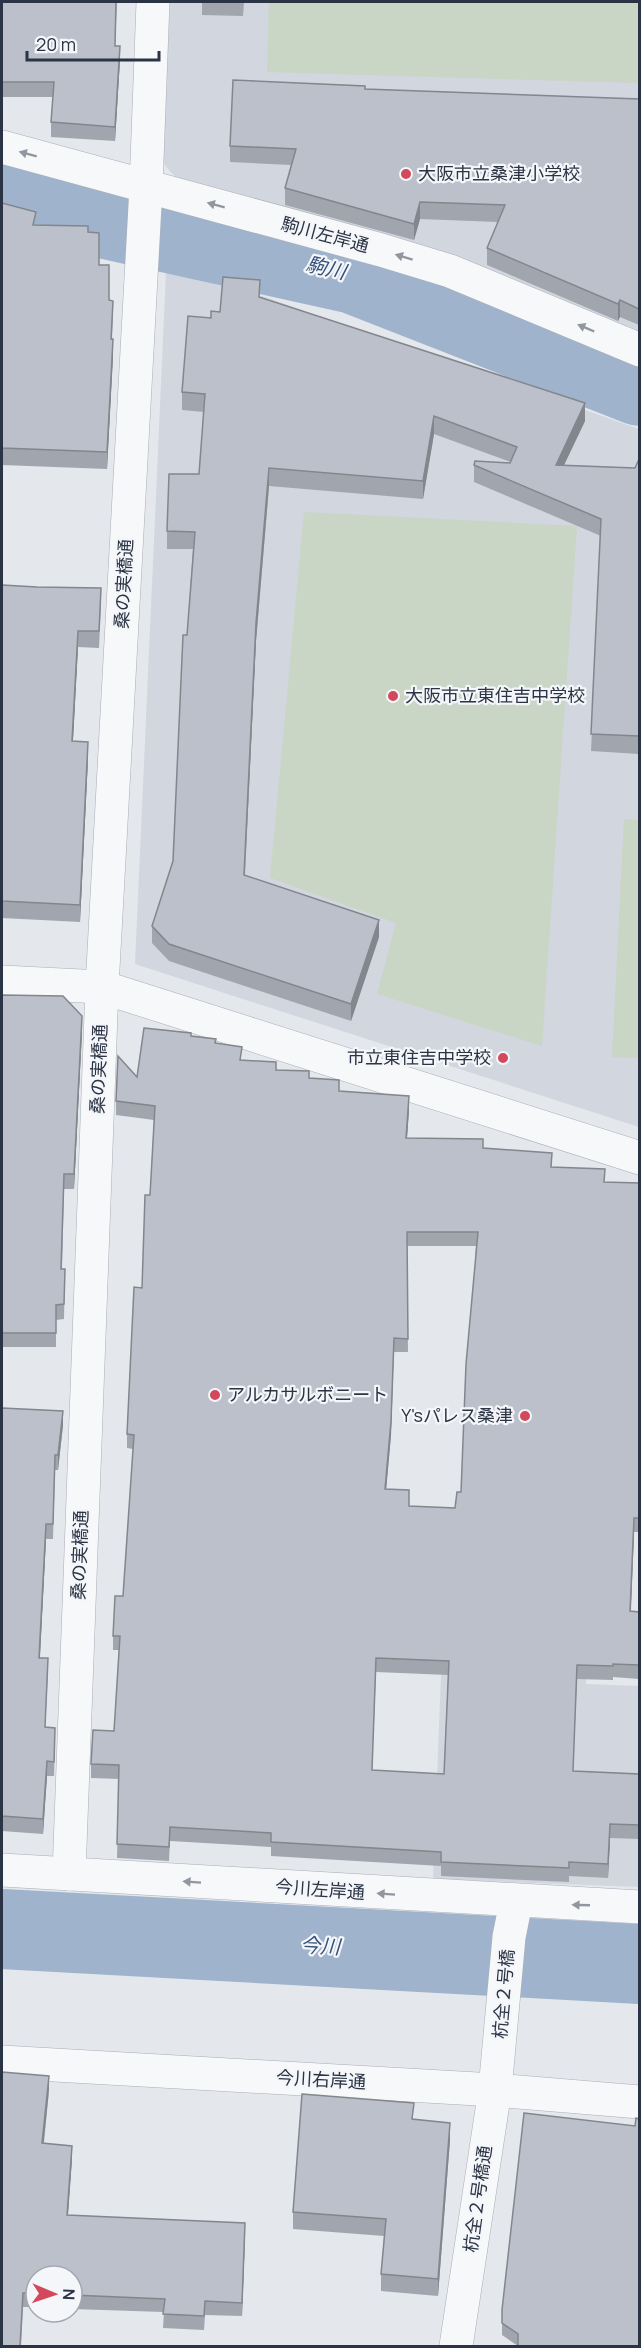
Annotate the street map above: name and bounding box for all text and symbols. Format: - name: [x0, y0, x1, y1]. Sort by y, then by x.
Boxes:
- scale bar: [27, 24, 159, 62]
- text: 20 m: [36, 32, 76, 56]
- one-way arrow: [19, 149, 37, 158]
- place label: 大阪市立桑津小学校: [418, 161, 580, 185]
- marker: 大阪市立桑津小学校: [399, 167, 413, 181]
- one-way arrow: [207, 200, 225, 209]
- street label: 駒川左岸通: [279, 211, 372, 257]
- water label: 駒川: [304, 250, 351, 286]
- one-way arrow: [395, 252, 413, 261]
- one-way arrow: [576, 323, 594, 333]
- street label: 桑の実橋通: [109, 538, 137, 630]
- place label: 大阪市立東住吉中学校: [405, 683, 585, 707]
- marker: 大阪市立東住吉中学校: [386, 689, 400, 703]
- street label: 桑の実橋通: [84, 1024, 112, 1114]
- place label: 市立東住吉中学校: [347, 1045, 491, 1069]
- marker: 市立東住吉中学校: [496, 1051, 510, 1065]
- place label: アルカサルボニート: [227, 1382, 388, 1406]
- marker: アルカサルボニート: [208, 1388, 222, 1402]
- place label: Y'sパレス桑津: [401, 1403, 513, 1427]
- marker: Y'sパレス桑津: [518, 1409, 532, 1423]
- street label: 桑の実橋通: [65, 1510, 93, 1600]
- street label: 今川左岸通: [274, 1874, 366, 1904]
- one-way arrow: [182, 1877, 201, 1886]
- one-way arrow: [377, 1889, 396, 1898]
- one-way arrow: [572, 1900, 591, 1909]
- water label: 今川: [299, 1931, 343, 1960]
- street label: 杭全２号橋: [487, 1948, 519, 2040]
- street label: 今川右岸通: [275, 2065, 367, 2093]
- street label: 杭全２号橋通: [458, 2144, 496, 2254]
- north arrow: [24, 2264, 84, 2324]
- text: N: [58, 2288, 80, 2301]

